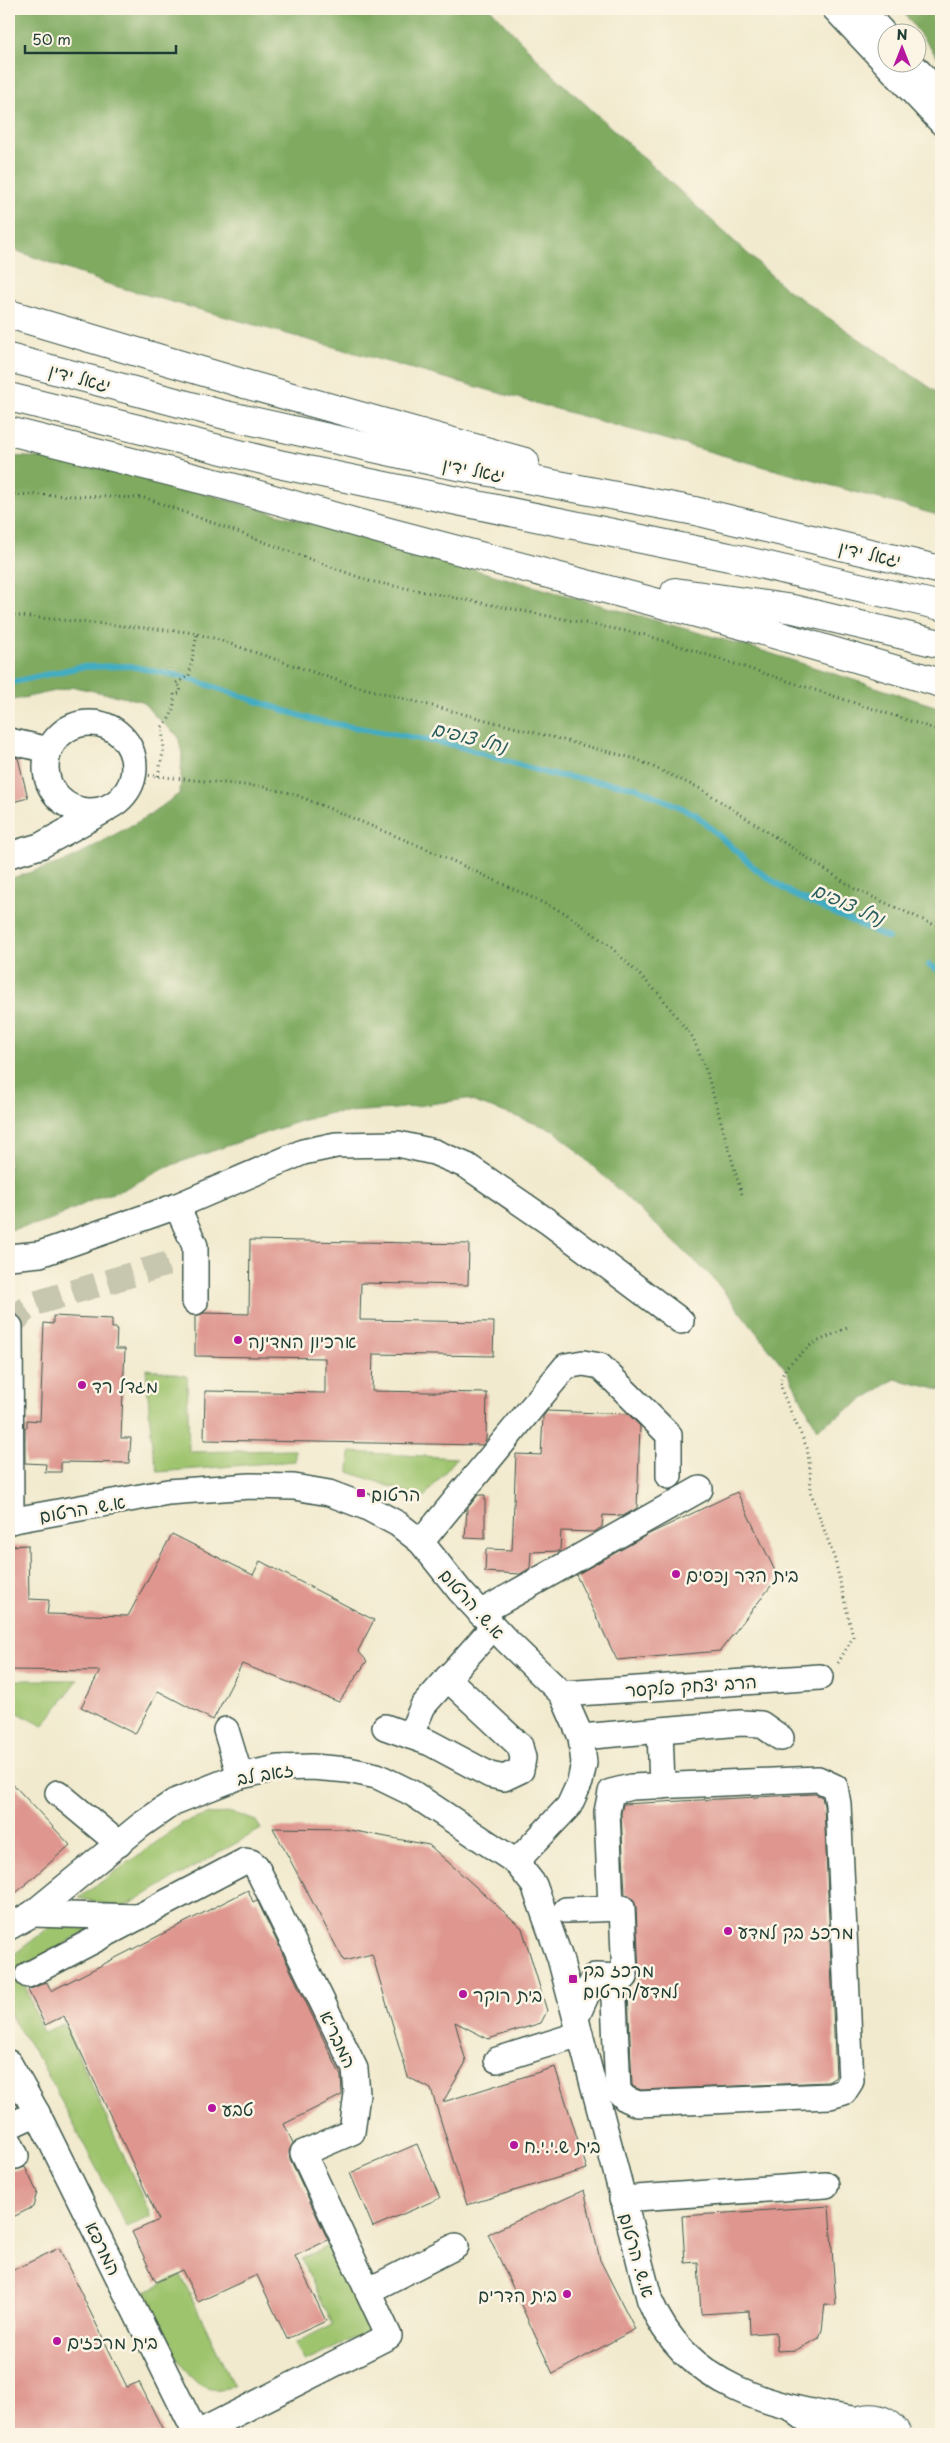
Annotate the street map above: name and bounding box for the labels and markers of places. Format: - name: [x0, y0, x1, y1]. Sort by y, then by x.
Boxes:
- place label: ארכיון המדינה: [248, 1327, 356, 1354]
- marker: ארכיון המדינה: [232, 1334, 244, 1346]
- place label: מגדל רד: [92, 1372, 158, 1399]
- marker: מגדל רד: [76, 1379, 88, 1391]
- place label: הרטום: [371, 1480, 420, 1507]
- marker: הרטום: [355, 1487, 367, 1499]
- place label: בית הדר נכסים: [686, 1561, 799, 1588]
- marker: בית הדר נכסים: [670, 1568, 682, 1580]
- place label: מרכז בק למדע: [738, 1918, 854, 1945]
- marker: מרכז בק למדע: [722, 1925, 734, 1937]
- place label: מרכז בק למדע/הרטום: [583, 1956, 679, 2004]
- marker: מרכז בק למדע/הרטום: [567, 1973, 579, 1985]
- place label: בית רוקר: [473, 1981, 542, 2008]
- marker: בית רוקר: [457, 1988, 469, 2000]
- place label: טבע: [222, 2095, 254, 2122]
- marker: טבע: [206, 2102, 218, 2114]
- place label: בית ש.י.י.ח: [524, 2132, 601, 2159]
- marker: בית ש.י.י.ח: [508, 2139, 520, 2151]
- place label: בית הדרים: [478, 2281, 557, 2308]
- marker: בית הדרים: [561, 2288, 573, 2300]
- place label: בית מרכזים: [67, 2328, 158, 2355]
- marker: בית מרכזים: [51, 2335, 63, 2347]

